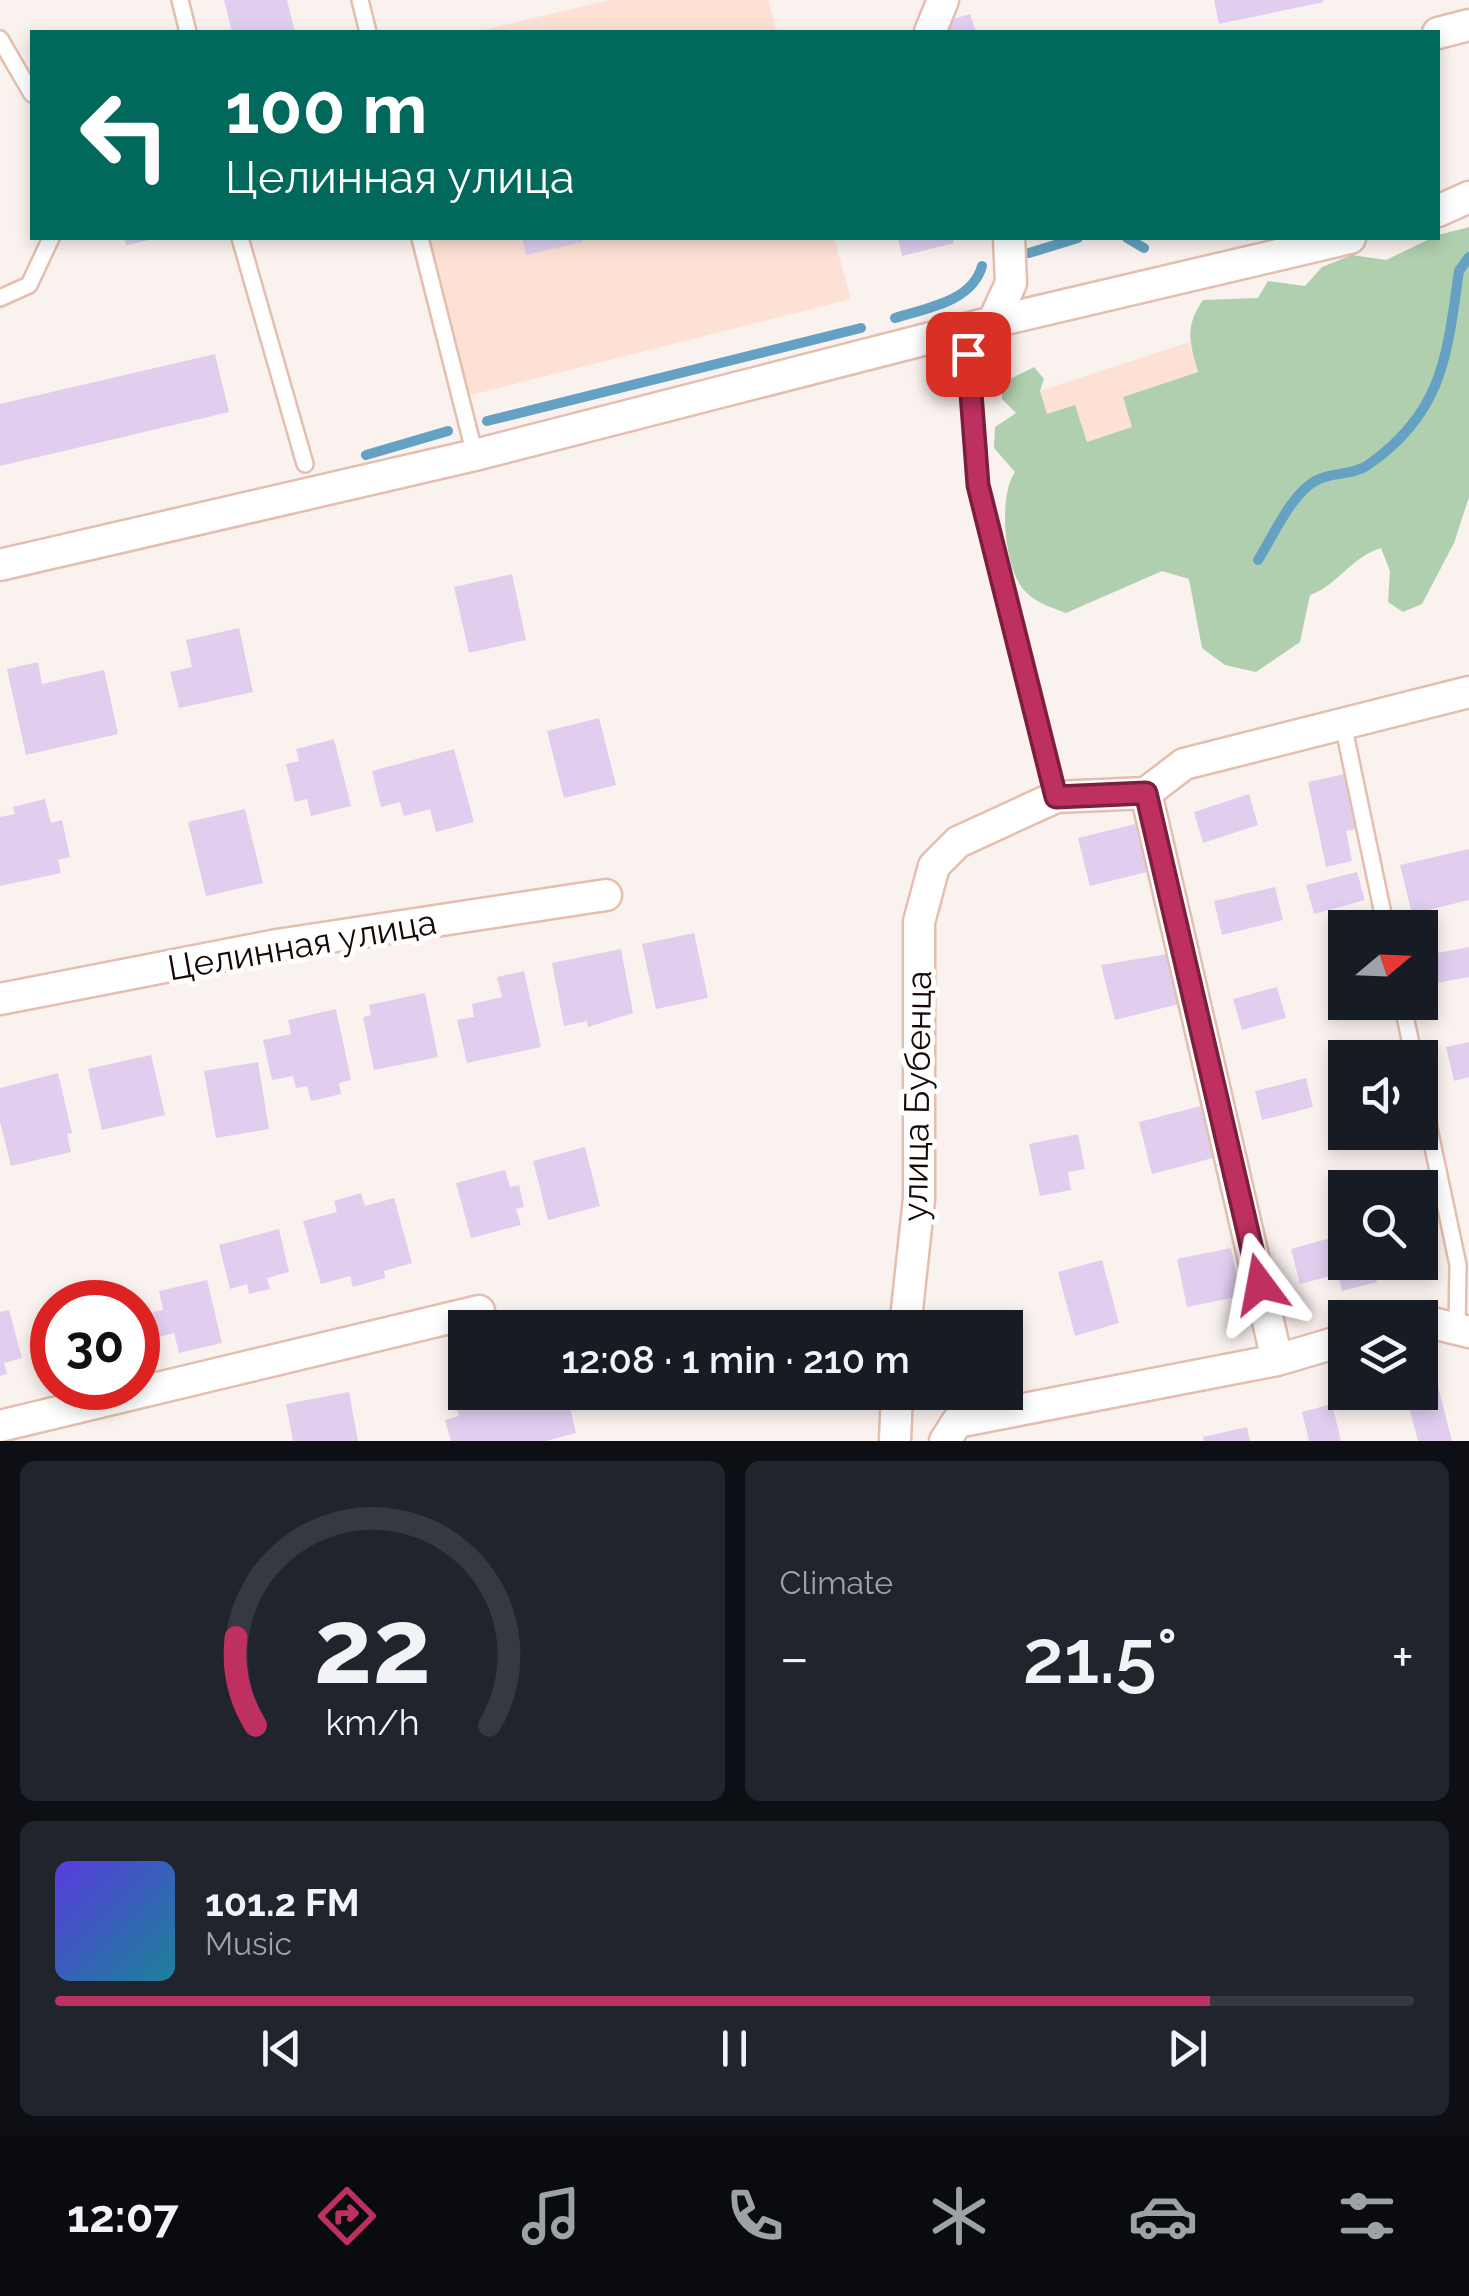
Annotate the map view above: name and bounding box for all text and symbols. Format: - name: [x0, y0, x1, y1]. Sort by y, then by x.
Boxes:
- text: 100 m: [225, 67, 428, 149]
- icon: left: [60, 70, 190, 200]
- text: Целинная улица: [225, 151, 575, 204]
- pin: [926, 312, 1011, 397]
- icon: arrive: [941, 327, 996, 382]
- street label: Целинная улица: [164, 901, 439, 988]
- north arrow: [1328, 910, 1438, 1020]
- map controls: [1328, 910, 1438, 1410]
- street label: улица Бубенца: [894, 970, 939, 1222]
- button: sound: [1328, 1040, 1438, 1150]
- button: search: [1328, 1170, 1438, 1280]
- position arrow: [1208, 1232, 1312, 1336]
- speed limit sign: 30: [30, 1280, 160, 1410]
- button: layers: [1328, 1300, 1438, 1410]
- text: 12:08 · 1 min · 210 m: [561, 1337, 910, 1382]
- text: Climate: [780, 1564, 893, 1601]
- text: 22: [314, 1585, 431, 1707]
- text: 21.5°: [1023, 1612, 1177, 1701]
- text: −: [780, 1625, 809, 1690]
- text: +: [1391, 1625, 1414, 1690]
- text: km/h: [325, 1701, 419, 1743]
- text: 101.2 FM: [205, 1880, 360, 1925]
- text: Music: [205, 1925, 292, 1962]
- icon: previous: [254, 2021, 309, 2076]
- icon: pause: [707, 2021, 762, 2076]
- icon: next: [1160, 2021, 1215, 2076]
- icon: directions: [312, 2181, 382, 2251]
- icon: music: [516, 2181, 586, 2251]
- icon: phone: [720, 2181, 790, 2251]
- icon: climate: [924, 2181, 994, 2251]
- icon: car: [1128, 2181, 1198, 2251]
- icon: filters: [1332, 2181, 1402, 2251]
- text: 12:07: [67, 2190, 179, 2243]

